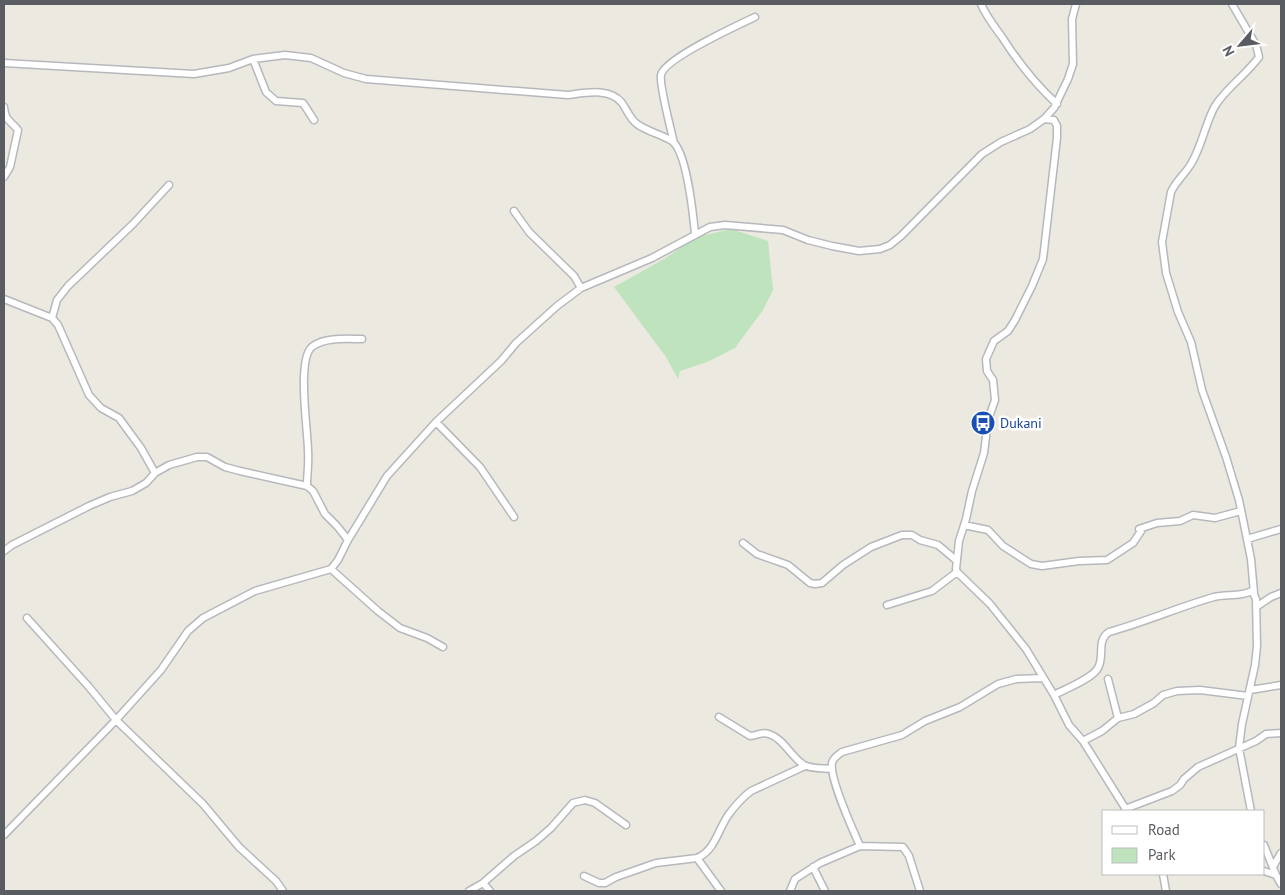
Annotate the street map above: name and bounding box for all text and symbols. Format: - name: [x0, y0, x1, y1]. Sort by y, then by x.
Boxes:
- north arrow: [1215, 20, 1265, 70]
- text: N: [1218, 43, 1239, 59]
- bus stop icon: Dukani: [970, 410, 996, 436]
- place label: Dukani: [1000, 414, 1042, 432]
- legend: [1102, 810, 1265, 875]
- text: Road: [1148, 820, 1180, 839]
- text: Park: [1148, 845, 1176, 864]

